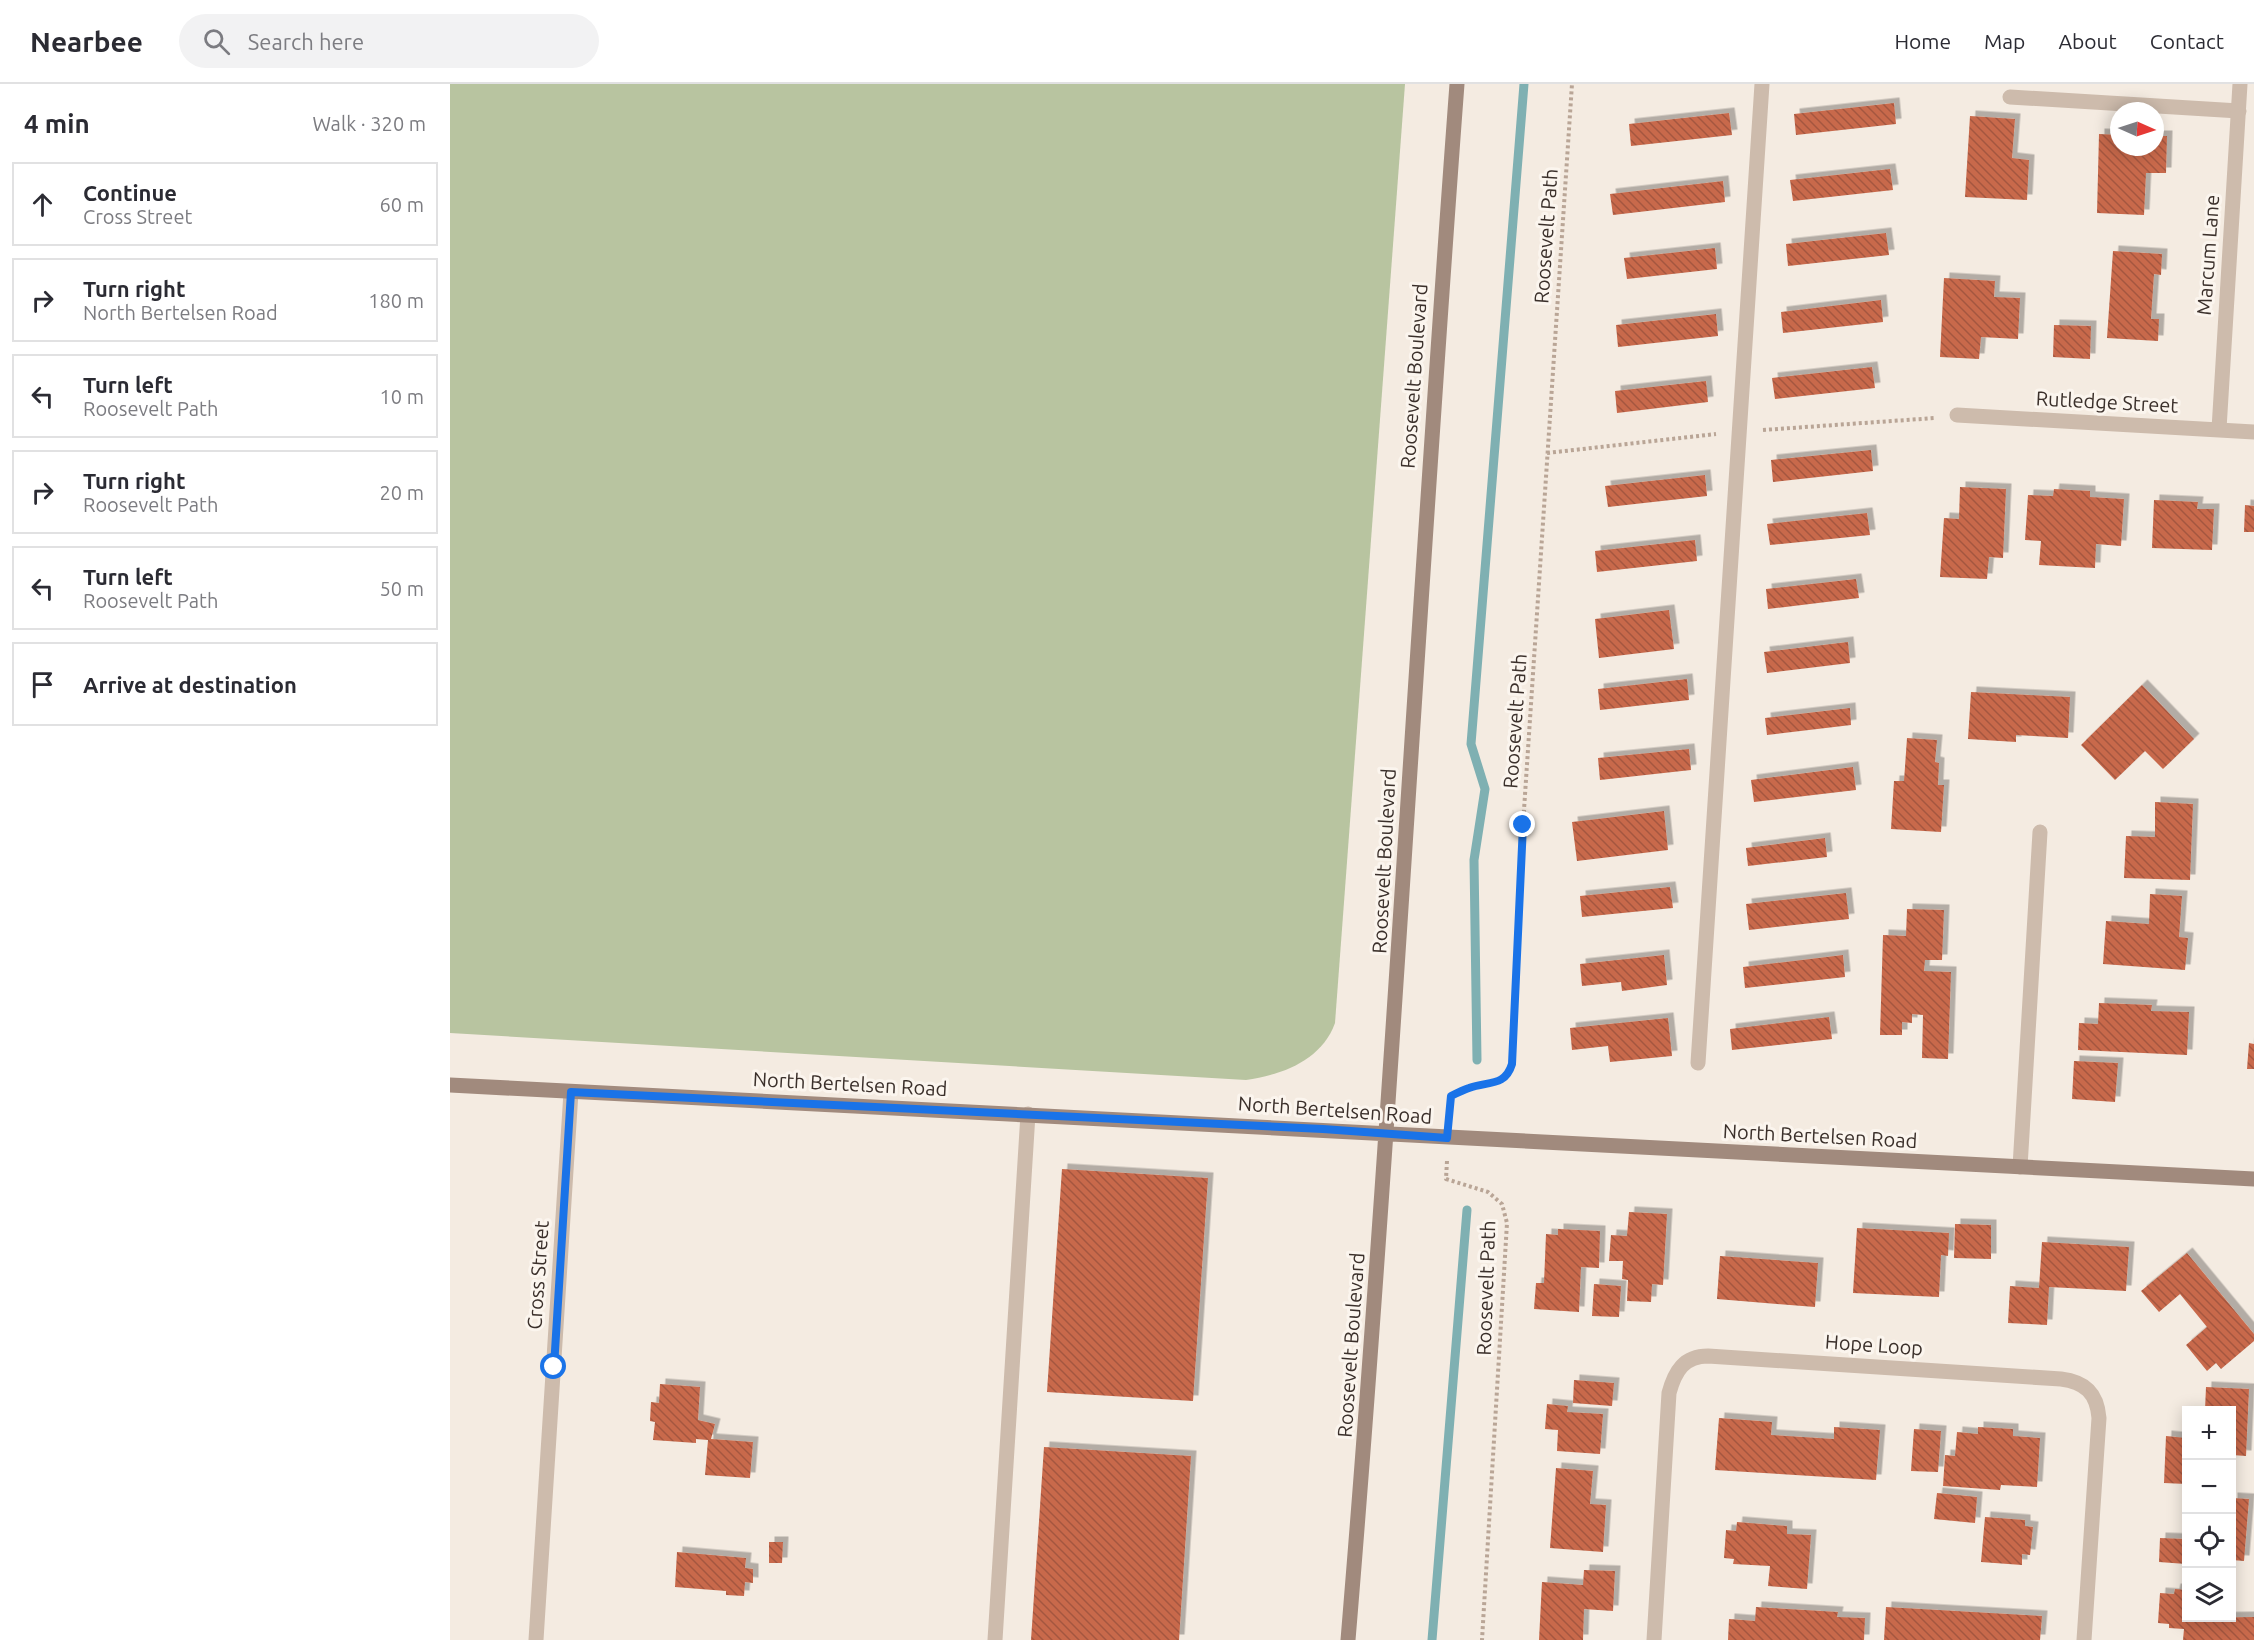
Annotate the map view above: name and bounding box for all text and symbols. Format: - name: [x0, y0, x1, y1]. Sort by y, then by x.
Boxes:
- search box: [179, 14, 599, 68]
- icon: search: [200, 25, 233, 58]
- text: Nearbee: [30, 26, 143, 57]
- text: Search here: [248, 29, 364, 54]
- text: Home: [1894, 29, 1951, 53]
- text: Map: [1984, 29, 2025, 53]
- text: About: [2058, 29, 2117, 53]
- text: Contact: [2150, 29, 2224, 53]
- north arrow: [2110, 102, 2164, 156]
- text: 4 min: [24, 109, 90, 138]
- text: Walk · 320 m: [313, 112, 426, 135]
- street label: Roosevelt Path: [1529, 168, 1562, 304]
- text: Continue: [83, 180, 177, 205]
- icon: ahead: [26, 188, 59, 221]
- text: 60 m: [380, 193, 424, 216]
- street label: Marcum Lane: [2192, 194, 2223, 316]
- text: Cross Street: [83, 205, 192, 228]
- text: Turn right: [83, 276, 185, 301]
- street label: Roosevelt Boulevard: [1396, 283, 1431, 469]
- icon: right: [26, 284, 59, 317]
- text: 180 m: [368, 289, 424, 312]
- text: North Bertelsen Road: [83, 301, 278, 324]
- text: Turn left: [83, 372, 173, 397]
- icon: left: [26, 380, 59, 413]
- text: 10 m: [380, 385, 424, 408]
- street label: Rutledge Street: [2035, 386, 2179, 417]
- text: Roosevelt Path: [83, 397, 218, 420]
- text: Turn right: [83, 468, 185, 493]
- icon: right: [26, 476, 59, 509]
- text: 20 m: [380, 481, 424, 504]
- text: Roosevelt Path: [83, 493, 218, 516]
- text: Turn left: [83, 564, 173, 589]
- icon: left: [26, 572, 59, 605]
- text: 50 m: [380, 577, 424, 600]
- text: Roosevelt Path: [83, 589, 218, 612]
- street label: Roosevelt Path: [1498, 653, 1531, 789]
- icon: arrive: [26, 668, 59, 701]
- text: Arrive at destination: [83, 672, 297, 697]
- street label: Roosevelt Boulevard: [1367, 768, 1400, 954]
- route end: [1509, 811, 1535, 837]
- street label: North Bertelsen Road: [752, 1067, 948, 1100]
- street label: North Bertelsen Road: [1237, 1091, 1433, 1128]
- street label: North Bertelsen Road: [1722, 1119, 1918, 1152]
- street label: Cross Street: [522, 1220, 553, 1330]
- street label: Roosevelt Path: [1472, 1220, 1499, 1356]
- street label: Roosevelt Boulevard: [1333, 1252, 1368, 1438]
- street label: Hope Loop: [1824, 1330, 1924, 1359]
- route start: [540, 1353, 566, 1379]
- map controls: [2182, 1406, 2236, 1622]
- button: +: [2182, 1406, 2236, 1460]
- button: −: [2182, 1460, 2236, 1514]
- button: locate: [2182, 1514, 2236, 1568]
- button: layers: [2182, 1568, 2236, 1622]

